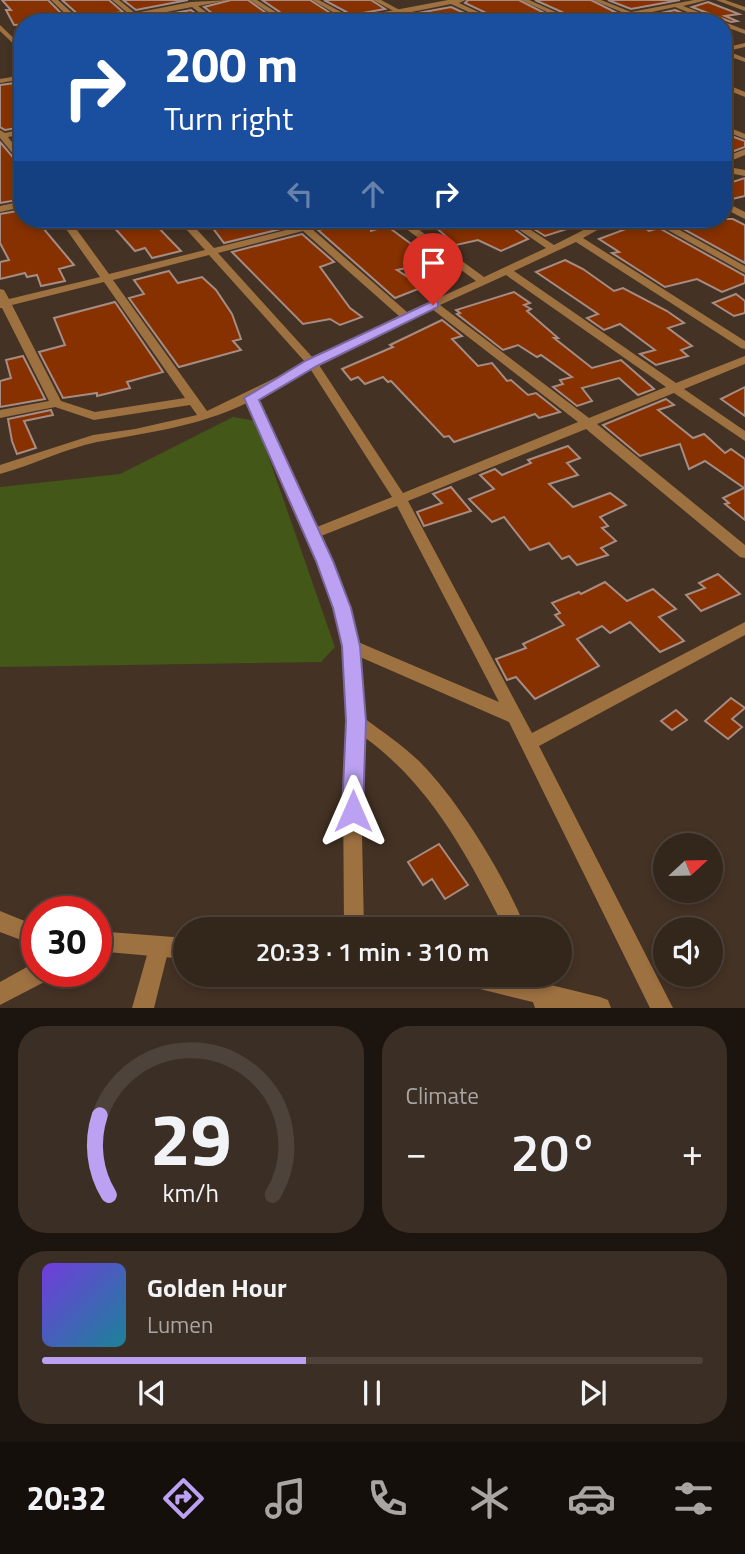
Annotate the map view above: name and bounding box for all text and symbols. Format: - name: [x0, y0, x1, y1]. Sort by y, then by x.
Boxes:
- text: 200 m: [164, 26, 298, 101]
- icon: right: [49, 42, 140, 133]
- text: Turn right: [164, 94, 293, 142]
- icon: left: [281, 175, 319, 213]
- icon: ahead: [354, 175, 392, 213]
- icon: right: [427, 175, 465, 213]
- pin: [403, 233, 463, 305]
- icon: arrive: [414, 244, 452, 282]
- position arrow: [316, 774, 390, 848]
- north arrow: [653, 833, 723, 903]
- map controls: [653, 833, 723, 987]
- speed limit sign: 30: [21, 896, 112, 987]
- button: sound: [653, 917, 723, 987]
- text: 20:33 · 1 min · 310 m: [256, 932, 489, 971]
- text: Climate: [406, 1078, 479, 1113]
- text: 29: [150, 1084, 232, 1194]
- text: 20°: [511, 1112, 598, 1191]
- text: −: [406, 1123, 427, 1181]
- text: +: [682, 1123, 703, 1181]
- text: km/h: [162, 1174, 219, 1212]
- text: Golden Hour: [147, 1268, 287, 1307]
- text: Lumen: [147, 1307, 213, 1342]
- icon: previous: [133, 1374, 171, 1412]
- icon: pause: [353, 1374, 391, 1412]
- icon: next: [574, 1374, 612, 1412]
- text: 20:32: [27, 1474, 106, 1522]
- icon: directions: [159, 1474, 208, 1523]
- icon: music: [261, 1474, 310, 1523]
- icon: phone: [363, 1474, 412, 1523]
- icon: climate: [465, 1474, 514, 1523]
- icon: car: [567, 1474, 616, 1523]
- icon: filters: [669, 1474, 718, 1523]

